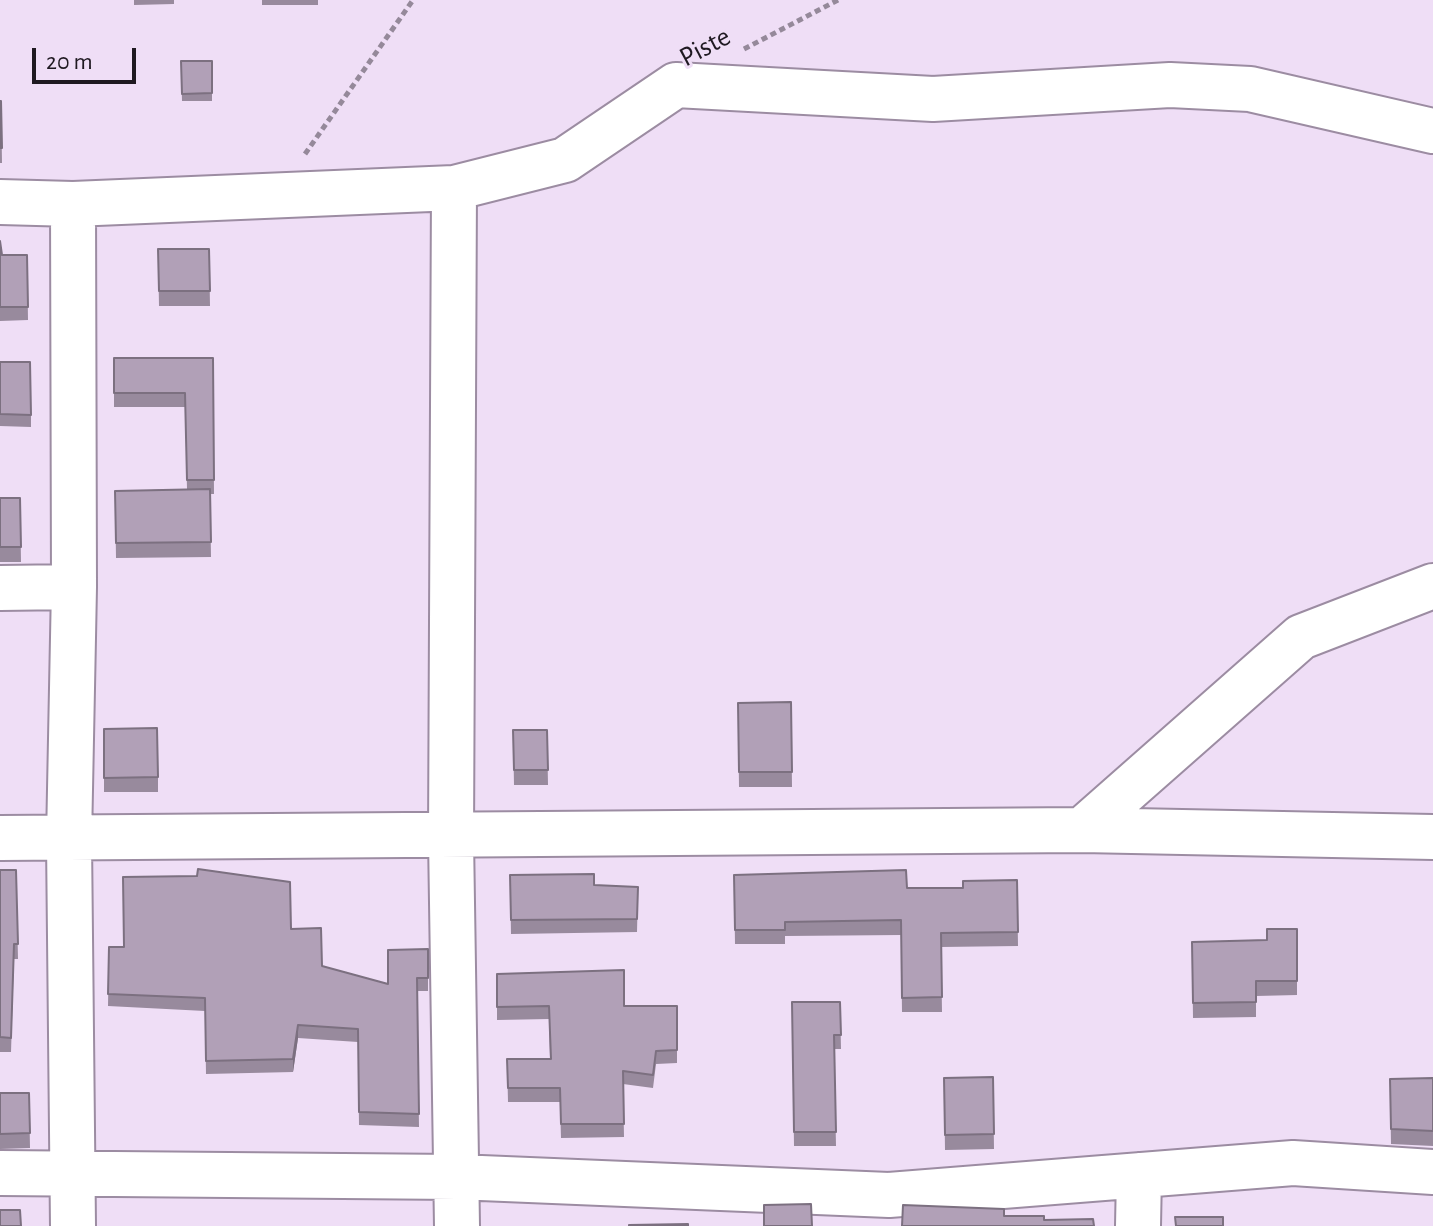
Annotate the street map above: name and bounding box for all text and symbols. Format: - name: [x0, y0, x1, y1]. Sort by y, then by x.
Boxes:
- street label: Piste: [674, 20, 736, 74]
- scale bar: [36, 32, 140, 82]
- text: 20 m: [46, 50, 93, 74]

